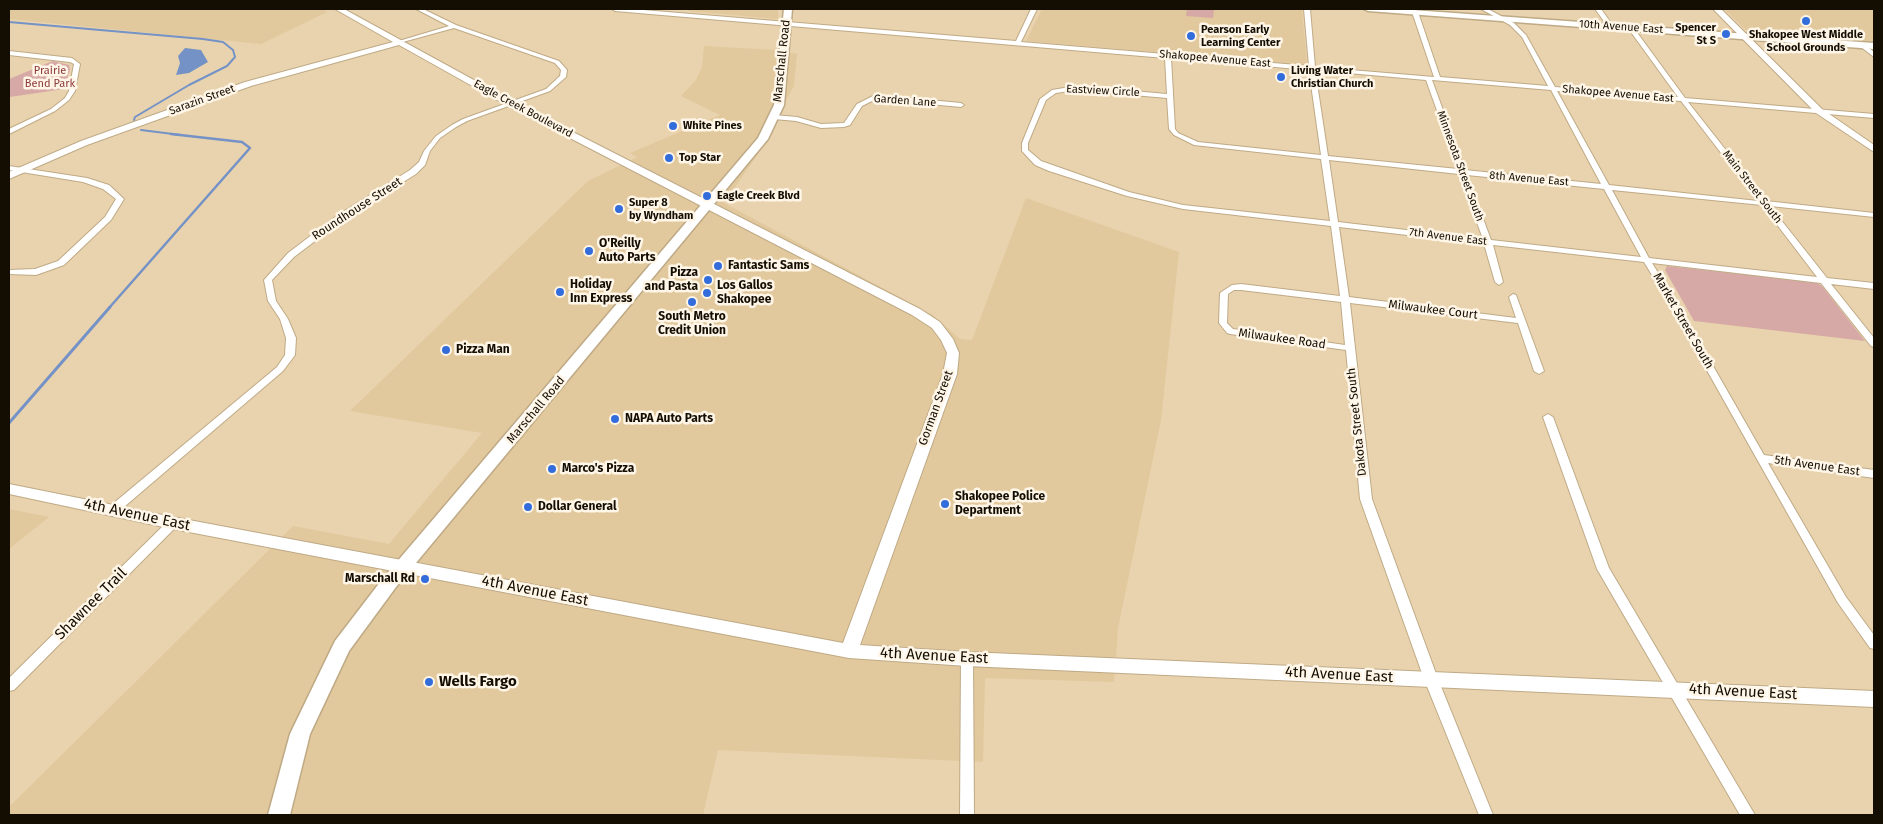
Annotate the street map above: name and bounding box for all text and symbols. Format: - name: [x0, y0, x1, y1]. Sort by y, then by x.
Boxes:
- marker: Shakopee West Middle School Grounds: [1800, 15, 1812, 27]
- street label: 10th Avenue East: [1578, 17, 1664, 37]
- street label: Marschall Road: [771, 19, 793, 103]
- place label: Spencer St S: [1675, 21, 1716, 47]
- place label: Pearson Early Learning Center: [1201, 23, 1280, 49]
- marker: Spencer St S: [1720, 28, 1732, 40]
- place label: Shakopee West Middle School Grounds: [1749, 28, 1863, 54]
- marker: Pearson Early Learning Center: [1185, 30, 1197, 42]
- street label: Shakopee Avenue East: [1159, 48, 1271, 70]
- park label: Prairie Bend Park: [25, 64, 75, 90]
- place label: Living Water Christian Church: [1291, 64, 1373, 90]
- marker: Living Water Christian Church: [1275, 71, 1287, 83]
- street label: Eagle Creek Boulevard: [471, 77, 575, 141]
- street label: Sarazin Street: [167, 82, 237, 118]
- street label: Eastview Circle: [1066, 82, 1140, 100]
- street label: Shakopee Avenue East: [1562, 83, 1674, 105]
- street label: Garden Lane: [873, 92, 937, 110]
- street label: Minnesota Street South: [1434, 109, 1486, 223]
- place label: White Pines: [683, 119, 742, 133]
- marker: White Pines: [667, 120, 679, 132]
- street label: Main Street South: [1719, 148, 1785, 226]
- place label: Top Star: [679, 151, 721, 165]
- marker: Top Star: [663, 152, 675, 164]
- street label: 8th Avenue East: [1489, 169, 1569, 189]
- street label: Roundhouse Street: [309, 175, 405, 243]
- place label: Eagle Creek Blvd: [717, 189, 800, 203]
- marker: Eagle Creek Blvd: [701, 190, 713, 202]
- place label: Super 8 by Wyndham: [629, 196, 693, 222]
- marker: Super 8 by Wyndham: [613, 203, 625, 215]
- street label: 7th Avenue East: [1408, 226, 1488, 248]
- place label: O'Reilly Auto Parts: [599, 237, 656, 265]
- marker: O'Reilly Auto Parts: [583, 245, 595, 257]
- place label: Fantastic Sams: [728, 259, 809, 273]
- marker: Fantastic Sams: [712, 260, 724, 272]
- place label: Pizza and Pasta: [645, 266, 698, 294]
- street label: Market Street South: [1650, 271, 1716, 371]
- marker: Pizza and Pasta: [702, 274, 714, 286]
- place label: Holiday Inn Express: [570, 278, 632, 306]
- place label: Los Gallos Shakopee: [717, 279, 773, 307]
- marker: Holiday Inn Express: [554, 286, 566, 298]
- marker: Los Gallos Shakopee: [701, 287, 713, 299]
- marker: South Metro Credit Union: [686, 296, 698, 308]
- street label: Milwaukee Court: [1387, 297, 1479, 323]
- place label: South Metro Credit Union: [658, 310, 726, 338]
- street label: Milwaukee Road: [1237, 326, 1327, 352]
- place label: Pizza Man: [456, 343, 510, 357]
- marker: Pizza Man: [440, 344, 452, 356]
- street label: Dakota Street South: [1344, 367, 1370, 477]
- street label: Gorman Street: [916, 369, 956, 447]
- street label: Marschall Road: [504, 374, 568, 446]
- place label: NAPA Auto Parts: [625, 412, 713, 426]
- marker: NAPA Auto Parts: [609, 413, 621, 425]
- street label: 5th Avenue East: [1773, 453, 1861, 479]
- place label: Marco's Pizza: [562, 462, 634, 476]
- marker: Marco's Pizza: [546, 463, 558, 475]
- place label: Shakopee Police Department: [955, 490, 1045, 518]
- street label: 4th Avenue East: [82, 495, 192, 535]
- marker: Shakopee Police Department: [939, 498, 951, 510]
- place label: Dollar General: [538, 500, 616, 514]
- marker: Dollar General: [522, 501, 534, 513]
- street label: Shawnee Trail: [51, 564, 131, 644]
- place label: Marschall Rd: [345, 572, 415, 586]
- street label: 4th Avenue East: [480, 572, 590, 610]
- marker: Marschall Rd: [419, 573, 431, 585]
- street label: 4th Avenue East: [880, 644, 988, 668]
- street label: 4th Avenue East: [1285, 663, 1393, 687]
- place label: Wells Fargo: [439, 673, 517, 691]
- marker: Wells Fargo: [423, 676, 435, 688]
- street label: 4th Avenue East: [1689, 680, 1797, 704]

